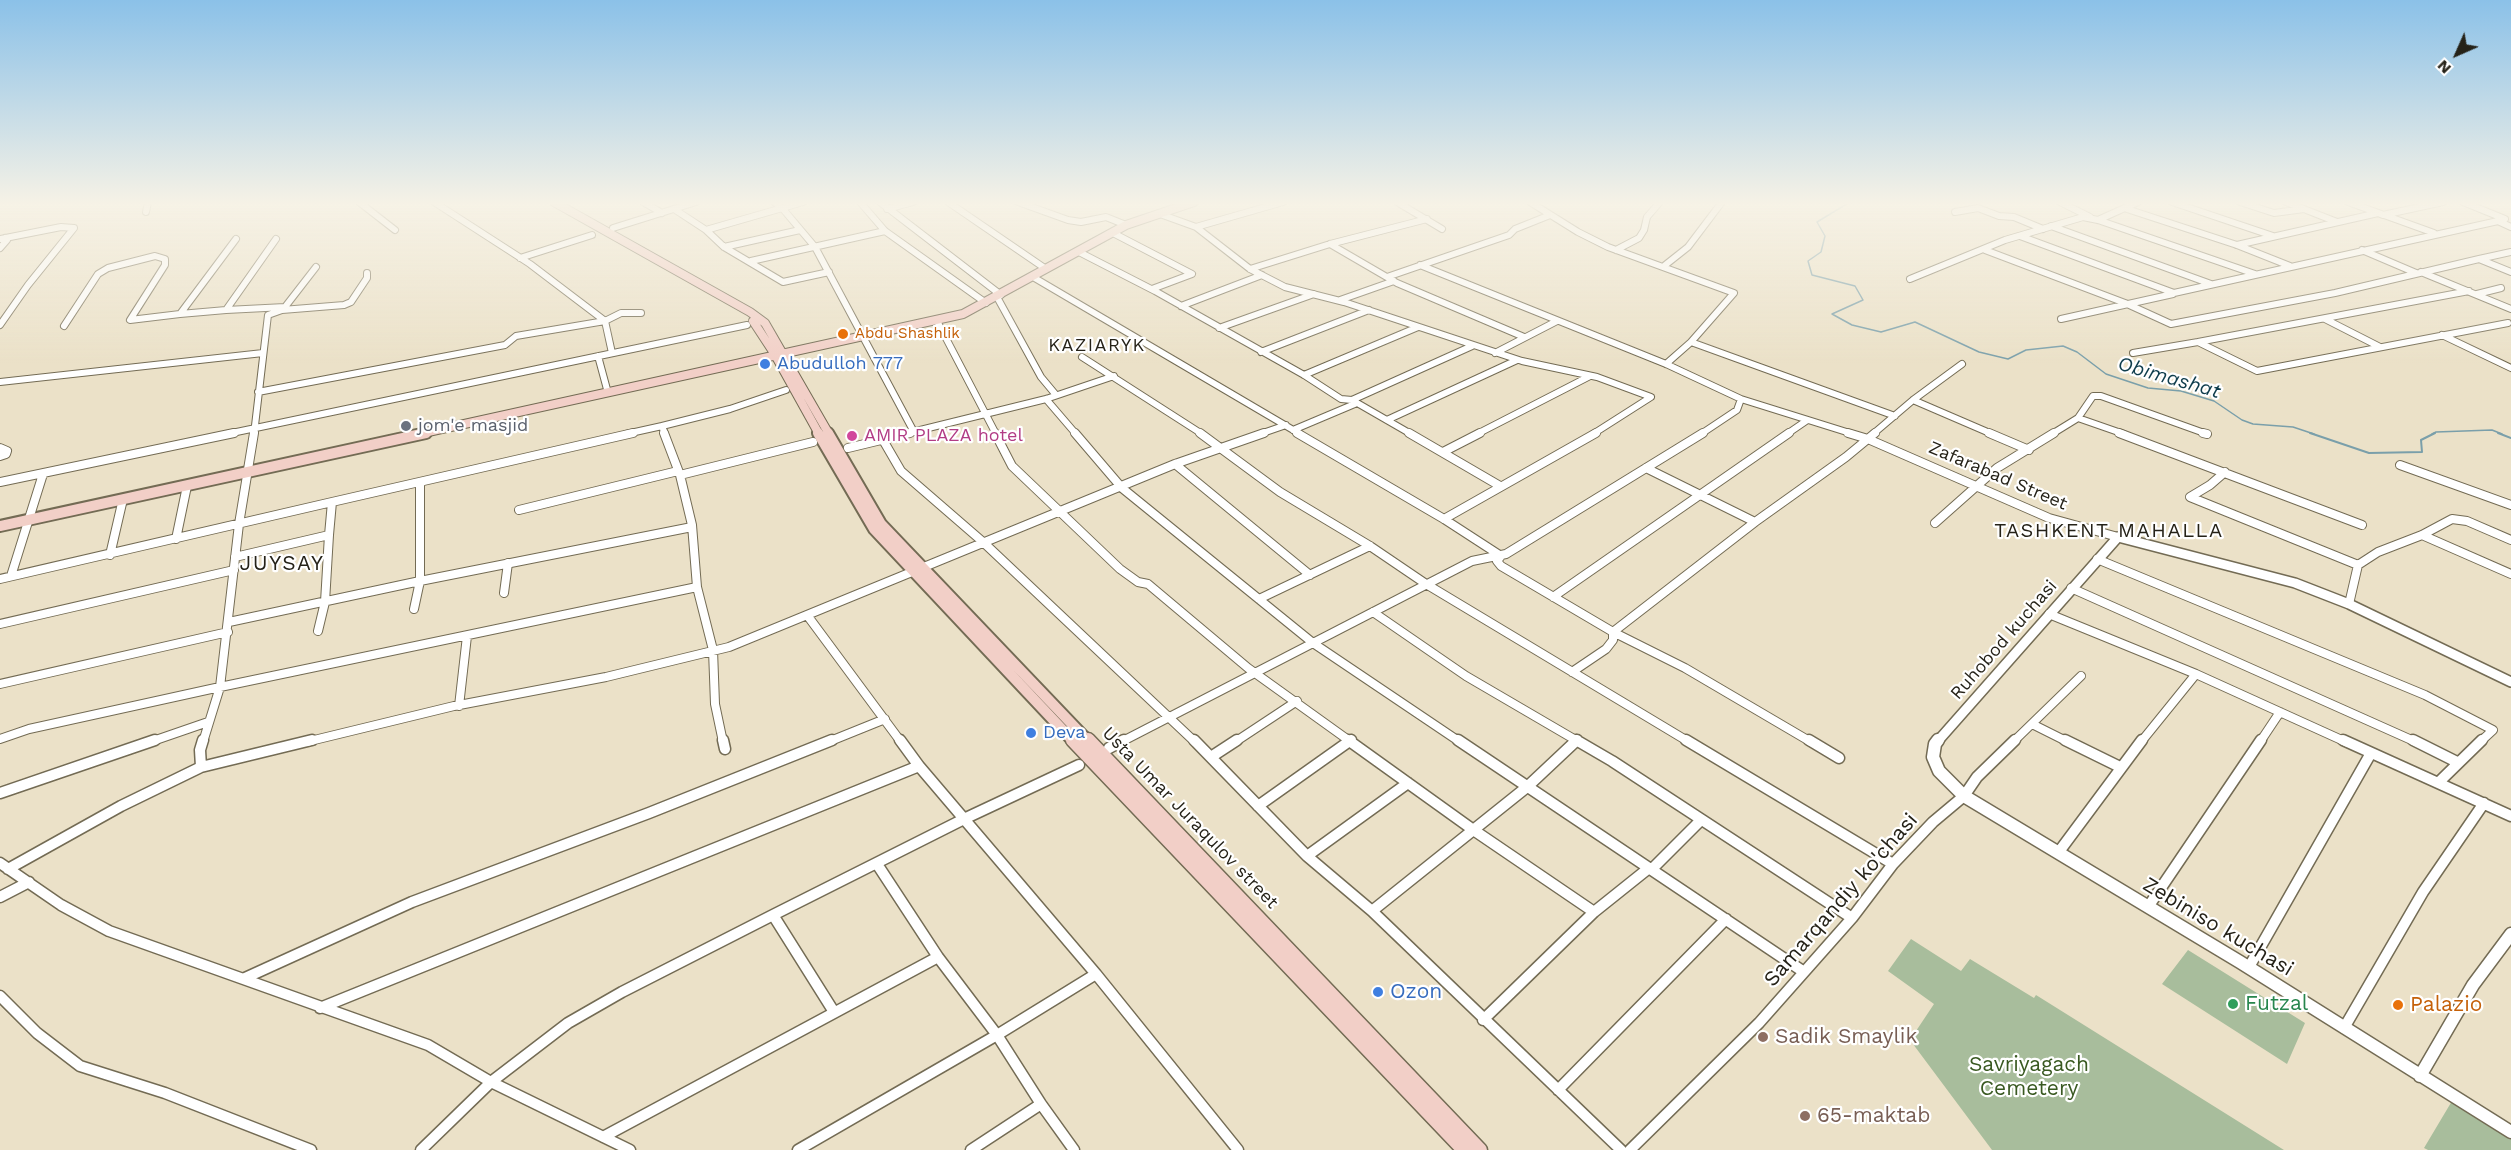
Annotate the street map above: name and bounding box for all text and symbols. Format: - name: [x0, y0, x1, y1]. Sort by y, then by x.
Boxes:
- north arrow: [2427, 24, 2487, 84]
- text: N: [2433, 56, 2455, 78]
- place label: Abdu Shashlik: [855, 325, 960, 343]
- marker: Abdu Shashlik: [836, 327, 850, 341]
- district label: KAZIARYK: [1048, 335, 1146, 357]
- water label: Obimashat: [2115, 352, 2223, 404]
- place label: Abudulloh 777: [777, 353, 903, 375]
- marker: Abudulloh 777: [758, 357, 772, 371]
- place label: jom'e masjid: [418, 415, 528, 437]
- marker: jom'e masjid: [399, 419, 413, 433]
- place label: AMIR PLAZA hotel: [864, 425, 1023, 447]
- marker: AMIR PLAZA hotel: [845, 429, 859, 443]
- street label: Zafarabad Street: [1925, 437, 2071, 515]
- district label: TASHKENT MAHALLA: [1994, 519, 2224, 543]
- district label: JUYSAY: [239, 551, 325, 577]
- street label: Ruhobod kuchasi: [1946, 576, 2062, 704]
- place label: Deva: [1043, 722, 1085, 744]
- street label: Usta Umar Juraqulov street: [1097, 723, 1283, 913]
- marker: Deva: [1024, 726, 1038, 740]
- street label: Samarqandiy ko'chasi: [1759, 808, 1923, 992]
- street label: Zebiniso kuchasi: [2138, 872, 2298, 982]
- place label: Ozon: [1390, 979, 1442, 1005]
- marker: Ozon: [1371, 985, 1385, 999]
- place label: Futzal: [2245, 991, 2308, 1017]
- place label: Palazio: [2410, 992, 2482, 1018]
- marker: Futzal: [2226, 997, 2240, 1011]
- marker: Palazio: [2391, 998, 2405, 1012]
- place label: Sadik Smaylik: [1775, 1024, 1917, 1050]
- marker: Sadik Smaylik: [1756, 1030, 1770, 1044]
- park label: Savriyagach Cemetery: [1969, 1052, 2089, 1102]
- place label: 65-maktab: [1817, 1103, 1930, 1129]
- marker: 65-maktab: [1798, 1109, 1812, 1123]

